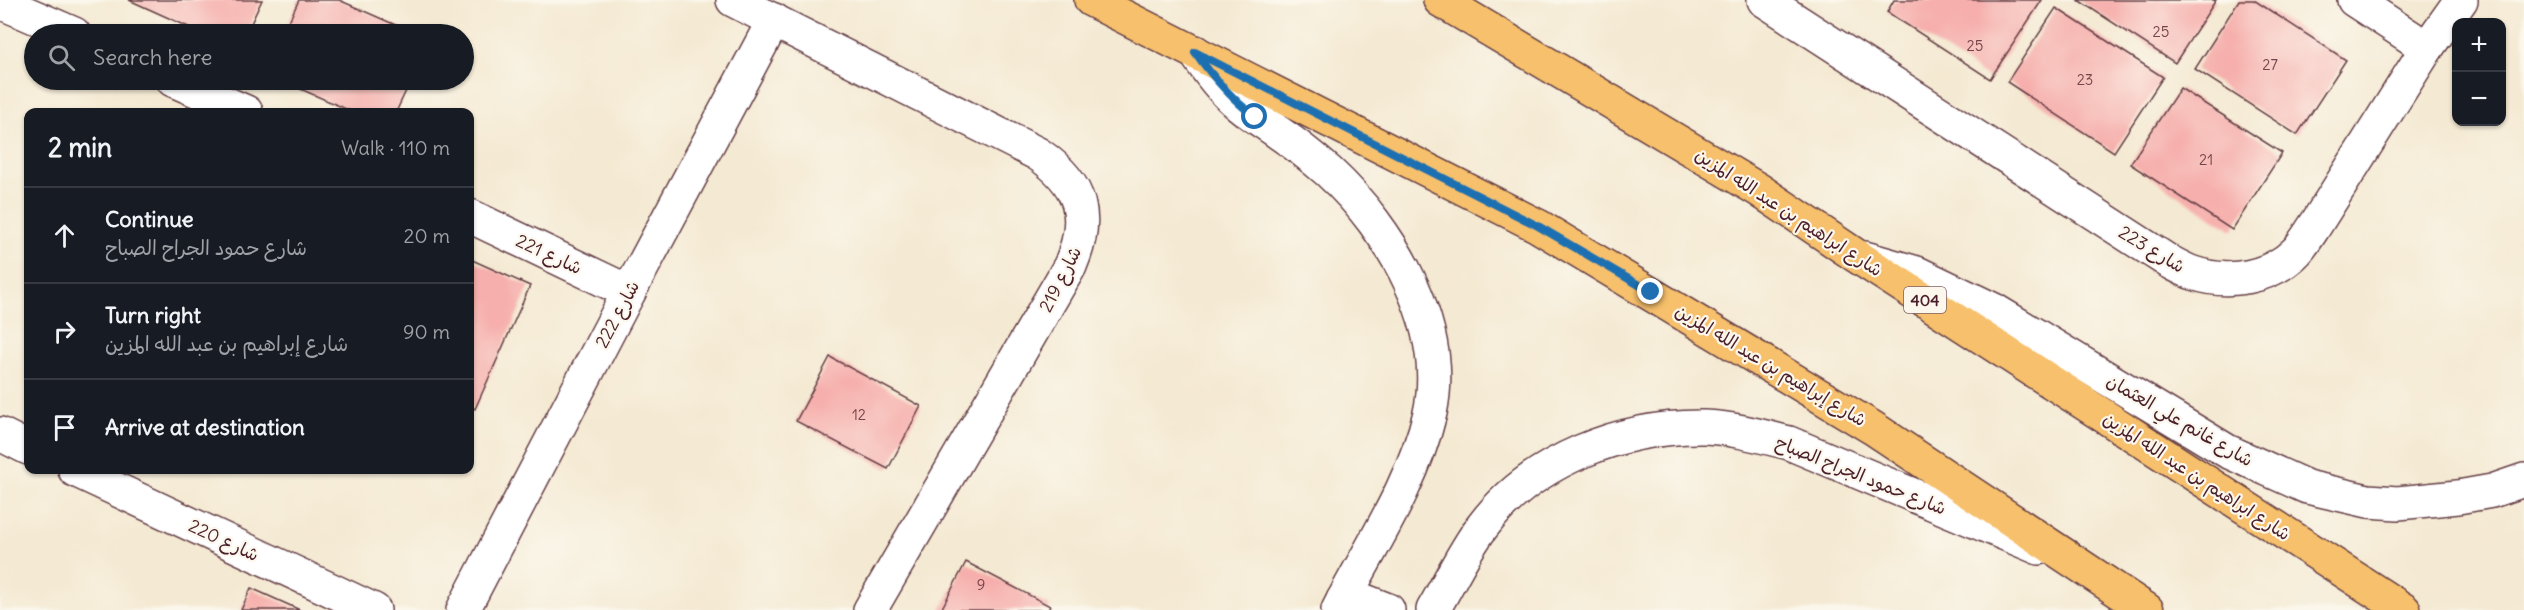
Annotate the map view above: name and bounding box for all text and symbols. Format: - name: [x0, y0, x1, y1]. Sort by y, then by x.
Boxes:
- map controls: [2452, 18, 2506, 126]
- button: +: [2452, 18, 2506, 72]
- house number: 25: [2153, 22, 2169, 41]
- search box: [24, 24, 474, 90]
- house number: 25: [1967, 36, 1983, 55]
- icon: search: [45, 41, 78, 74]
- text: Search here: [93, 43, 212, 71]
- house number: 27: [2262, 55, 2278, 74]
- house number: 23: [2077, 70, 2093, 89]
- button: −: [2452, 72, 2506, 126]
- route start: [1241, 103, 1267, 129]
- text: 2 min: [48, 131, 112, 164]
- text: Walk · 110 m: [341, 135, 450, 160]
- street label: شارع ابراهيم بن عبد الله المزين: [1689, 143, 1887, 284]
- house number: 21: [2199, 150, 2213, 169]
- text: Continue: [105, 205, 194, 233]
- icon: ahead: [48, 219, 81, 252]
- street label: شارع 223: [2114, 220, 2189, 279]
- text: 20 m: [404, 223, 450, 248]
- street label: شارع 221: [512, 229, 586, 280]
- text: شارع حمود الجراح الصباح: [105, 235, 307, 260]
- street label: شارع 219: [1034, 242, 1087, 316]
- street label: شارع 222: [590, 276, 645, 352]
- route end: [1637, 278, 1663, 304]
- road number: 404: [1904, 287, 1946, 313]
- street label: شارع إبراهيم بن عبد الله المزين: [1670, 299, 1871, 434]
- text: Turn right: [105, 301, 201, 329]
- icon: right: [48, 315, 81, 348]
- text: 90 m: [403, 319, 450, 344]
- text: شارع إبراهيم بن عبد الله المزين: [105, 331, 348, 356]
- street label: شارع غانم علي العثمان: [2100, 369, 2257, 476]
- house number: 12: [852, 405, 866, 424]
- street label: شارع ابراهيم بن عبد الله المزين: [2097, 407, 2295, 548]
- icon: arrive: [48, 411, 81, 444]
- text: Arrive at destination: [105, 413, 305, 441]
- street label: شارع حمود الجراح الصباح: [1772, 430, 1950, 521]
- street label: شارع 220: [185, 514, 263, 567]
- house number: 9: [977, 575, 985, 594]

